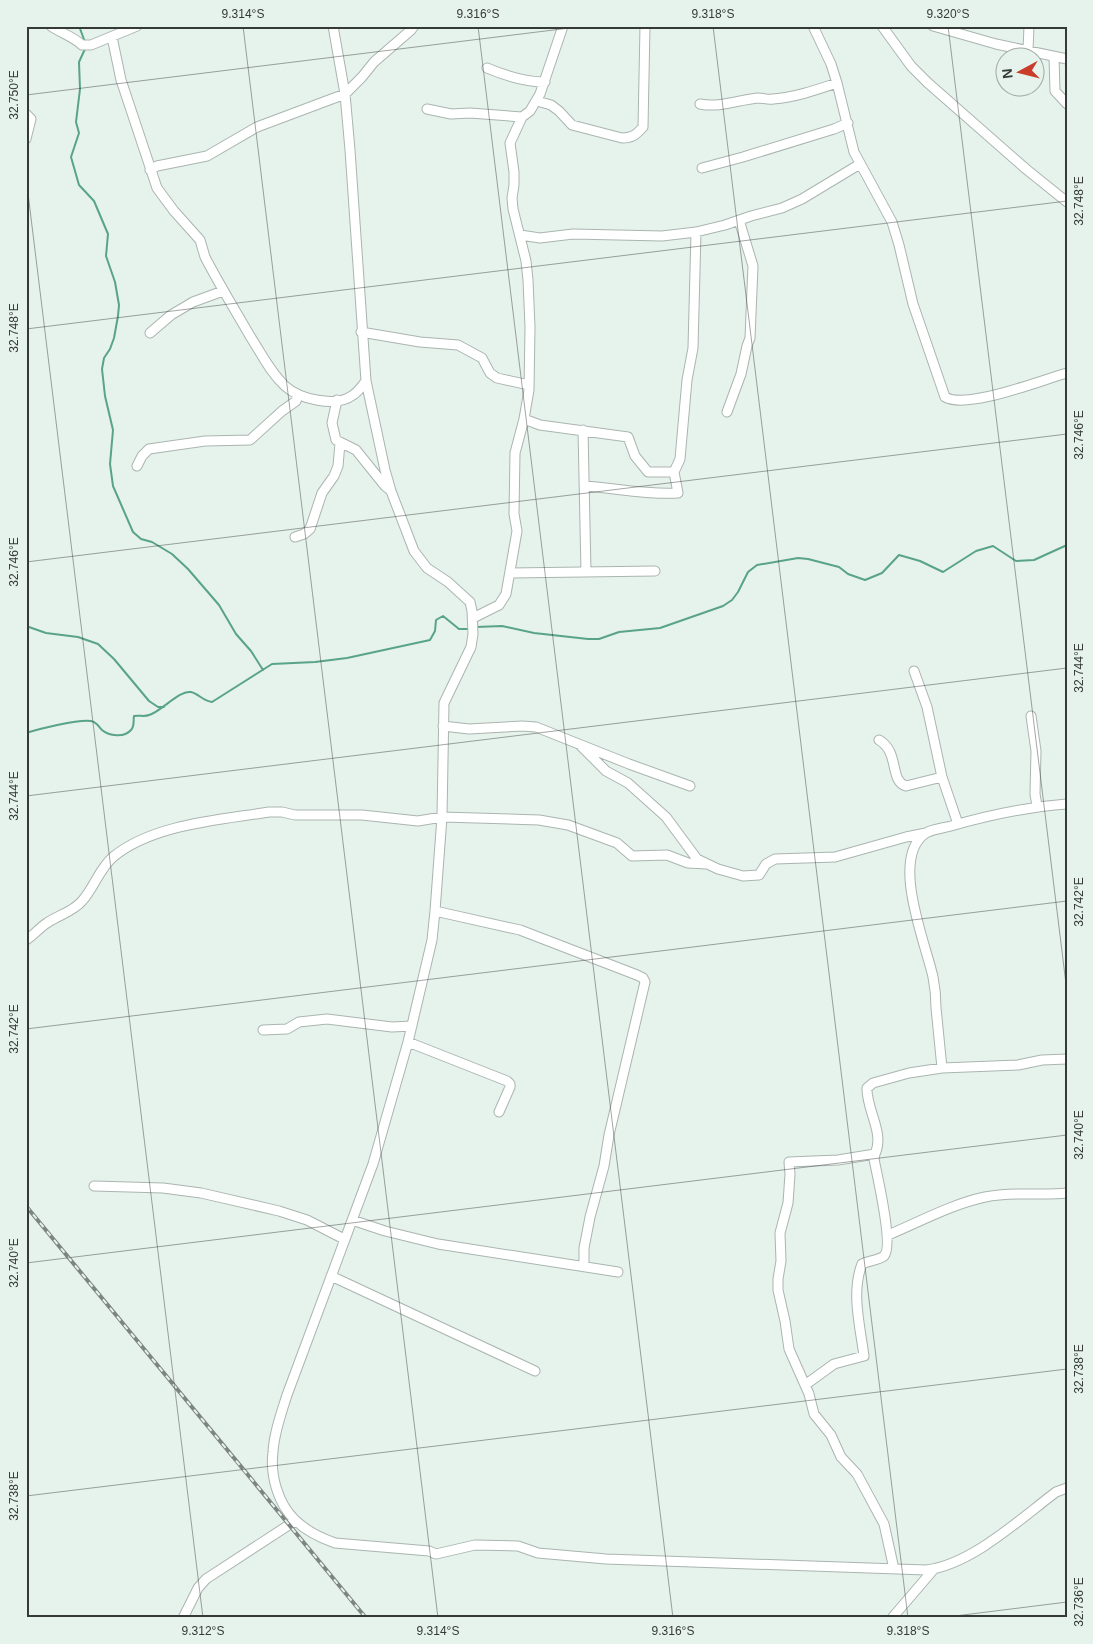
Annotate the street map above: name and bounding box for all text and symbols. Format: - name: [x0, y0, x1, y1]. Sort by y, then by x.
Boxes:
- text: 9.314°S: [222, 7, 264, 21]
- text: 9.316°S: [457, 7, 499, 21]
- text: 9.318°S: [692, 7, 734, 21]
- text: 9.320°S: [927, 7, 969, 21]
- north arrow: [996, 48, 1046, 98]
- text: N: [999, 68, 1016, 80]
- text: 32.750°E: [7, 70, 21, 120]
- text: 32.748°E: [1072, 176, 1086, 226]
- text: 32.748°E: [7, 303, 21, 353]
- text: 32.746°E: [1072, 410, 1086, 460]
- text: 32.746°E: [7, 537, 21, 587]
- text: 32.744°E: [1072, 643, 1086, 693]
- text: 32.744°E: [7, 771, 21, 821]
- text: 32.742°E: [1072, 877, 1086, 927]
- text: 32.742°E: [7, 1004, 21, 1054]
- text: 32.740°E: [1072, 1110, 1086, 1160]
- text: 32.740°E: [7, 1238, 21, 1288]
- text: 32.738°E: [1072, 1344, 1086, 1394]
- text: 32.738°E: [7, 1471, 21, 1521]
- text: 32.736°E: [1072, 1577, 1086, 1627]
- text: 9.312°S: [182, 1624, 224, 1638]
- text: 9.314°S: [417, 1624, 459, 1638]
- text: 9.316°S: [652, 1624, 694, 1638]
- text: 9.318°S: [887, 1624, 929, 1638]

